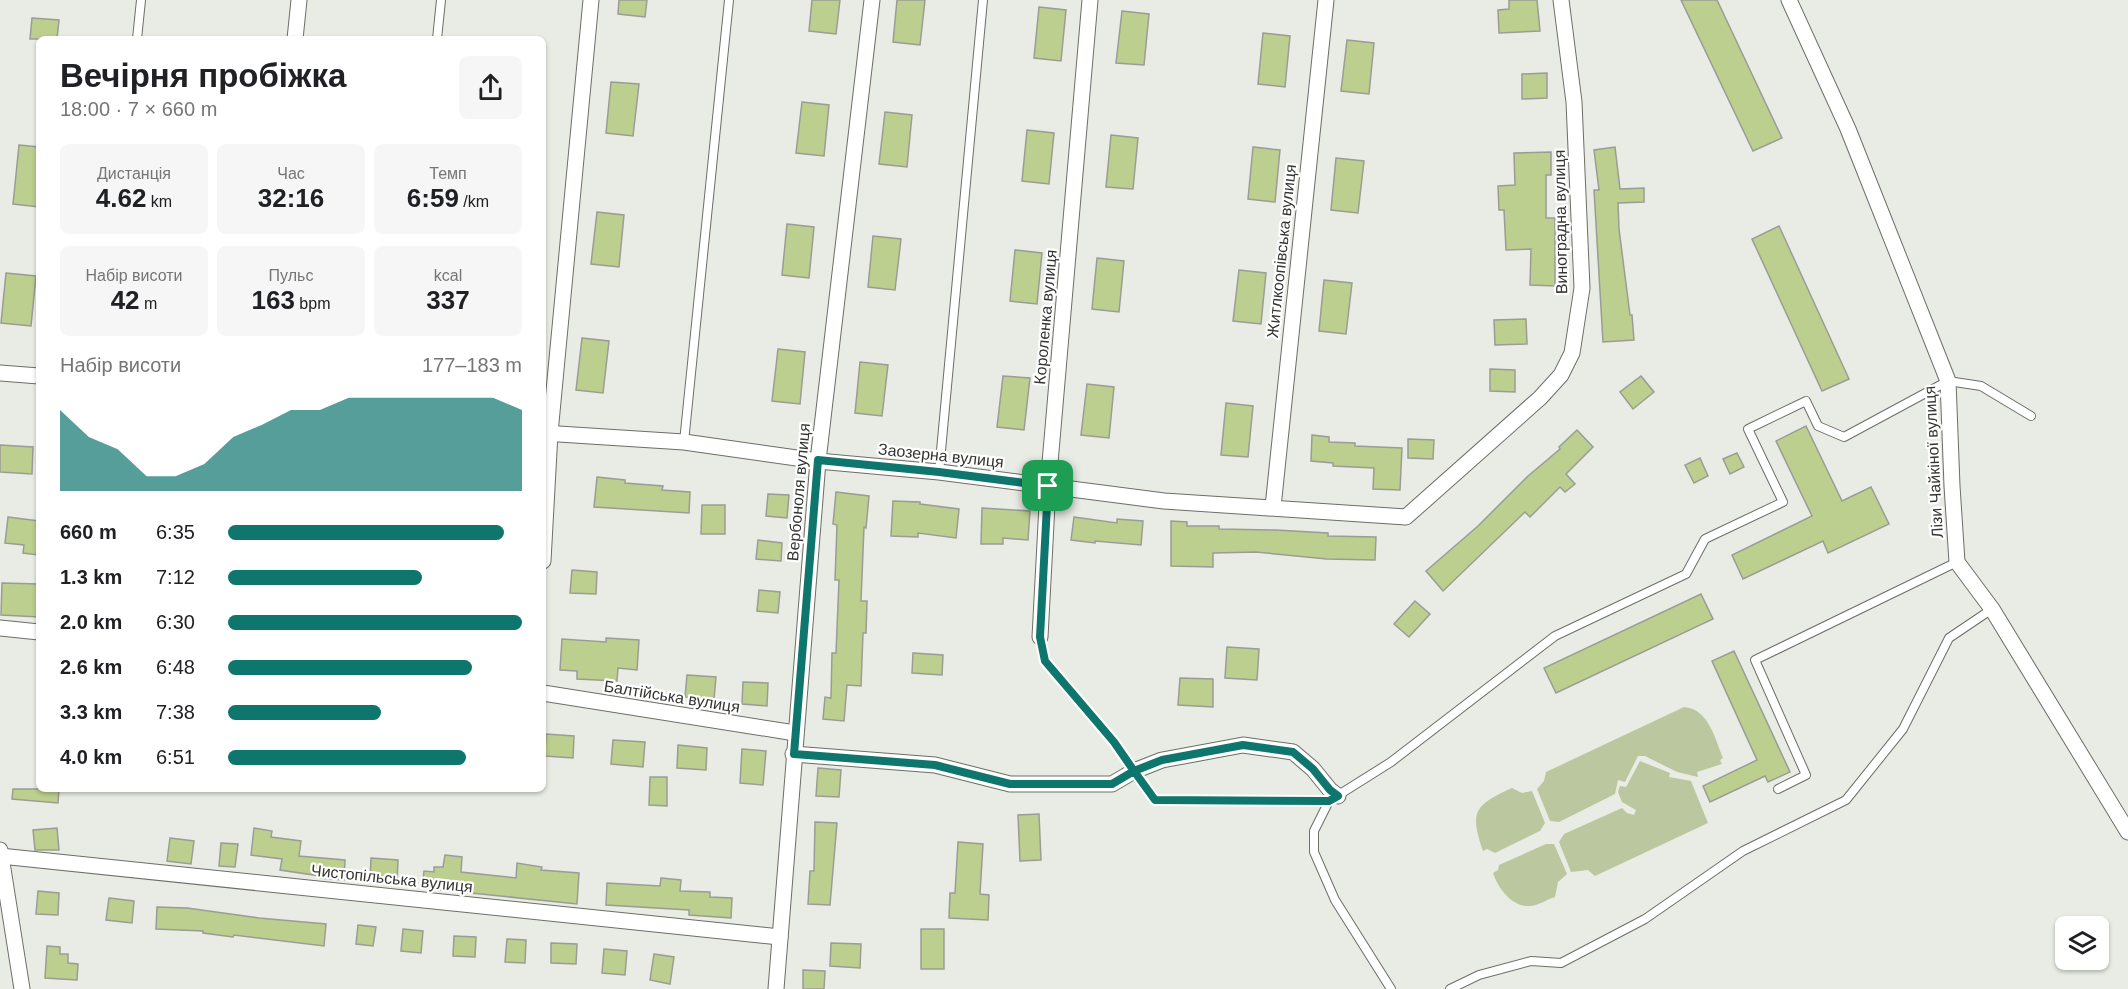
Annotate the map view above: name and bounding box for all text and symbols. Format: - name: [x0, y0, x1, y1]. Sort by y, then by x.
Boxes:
- button: share: [459, 56, 522, 119]
- text: Вечірня пробіжка: [60, 57, 346, 94]
- text: 18:00 · 7 × 660 m: [60, 98, 217, 120]
- street label: Виноградна вулиця: [1551, 150, 1570, 294]
- street label: Житлкоопівська вулиця: [1264, 163, 1299, 339]
- text: Дистанція: [97, 165, 171, 182]
- text: Час: [277, 165, 305, 182]
- text: Темп: [429, 165, 467, 182]
- text: 4.62: [96, 183, 146, 213]
- text: 32:16: [258, 183, 324, 213]
- text: 6:59: [407, 183, 459, 213]
- text: km: [146, 193, 172, 210]
- text: /km: [459, 193, 489, 210]
- street label: Короленка вулиця: [1031, 249, 1060, 385]
- text: Набір висоти: [86, 267, 182, 284]
- text: Пульс: [269, 267, 313, 284]
- text: kcal: [434, 267, 462, 284]
- text: 42: [111, 285, 140, 315]
- text: 163: [252, 285, 295, 315]
- text: 337: [426, 285, 470, 315]
- text: m: [140, 295, 157, 312]
- text: bpm: [295, 295, 330, 312]
- text: Набір висоти: [60, 354, 181, 376]
- text: 177–183 m: [422, 354, 522, 376]
- street label: Лізи Чайкіної вулиця: [1921, 385, 1946, 538]
- street label: Вербоноля вулиця: [784, 422, 813, 562]
- street label: Заозерна вулиця: [877, 440, 1005, 471]
- pin: [1022, 460, 1073, 511]
- icon: arrive: [1031, 469, 1064, 502]
- text: 660 m: [60, 521, 117, 543]
- text: 6:35: [156, 521, 195, 543]
- text: 1.3 km: [60, 566, 122, 588]
- text: 7:12: [156, 566, 195, 588]
- text: 2.0 km: [60, 611, 122, 633]
- text: 6:30: [156, 611, 195, 633]
- text: 2.6 km: [60, 656, 122, 678]
- text: 6:48: [156, 656, 195, 678]
- street label: Балтійська вулиця: [603, 677, 741, 716]
- text: 3.3 km: [60, 701, 122, 723]
- text: 7:38: [156, 701, 195, 723]
- text: 4.0 km: [60, 746, 122, 768]
- text: 6:51: [156, 746, 195, 768]
- street label: Чистопільська вулиця: [310, 862, 474, 895]
- map controls: [2055, 916, 2109, 970]
- button: layers: [2055, 916, 2109, 970]

